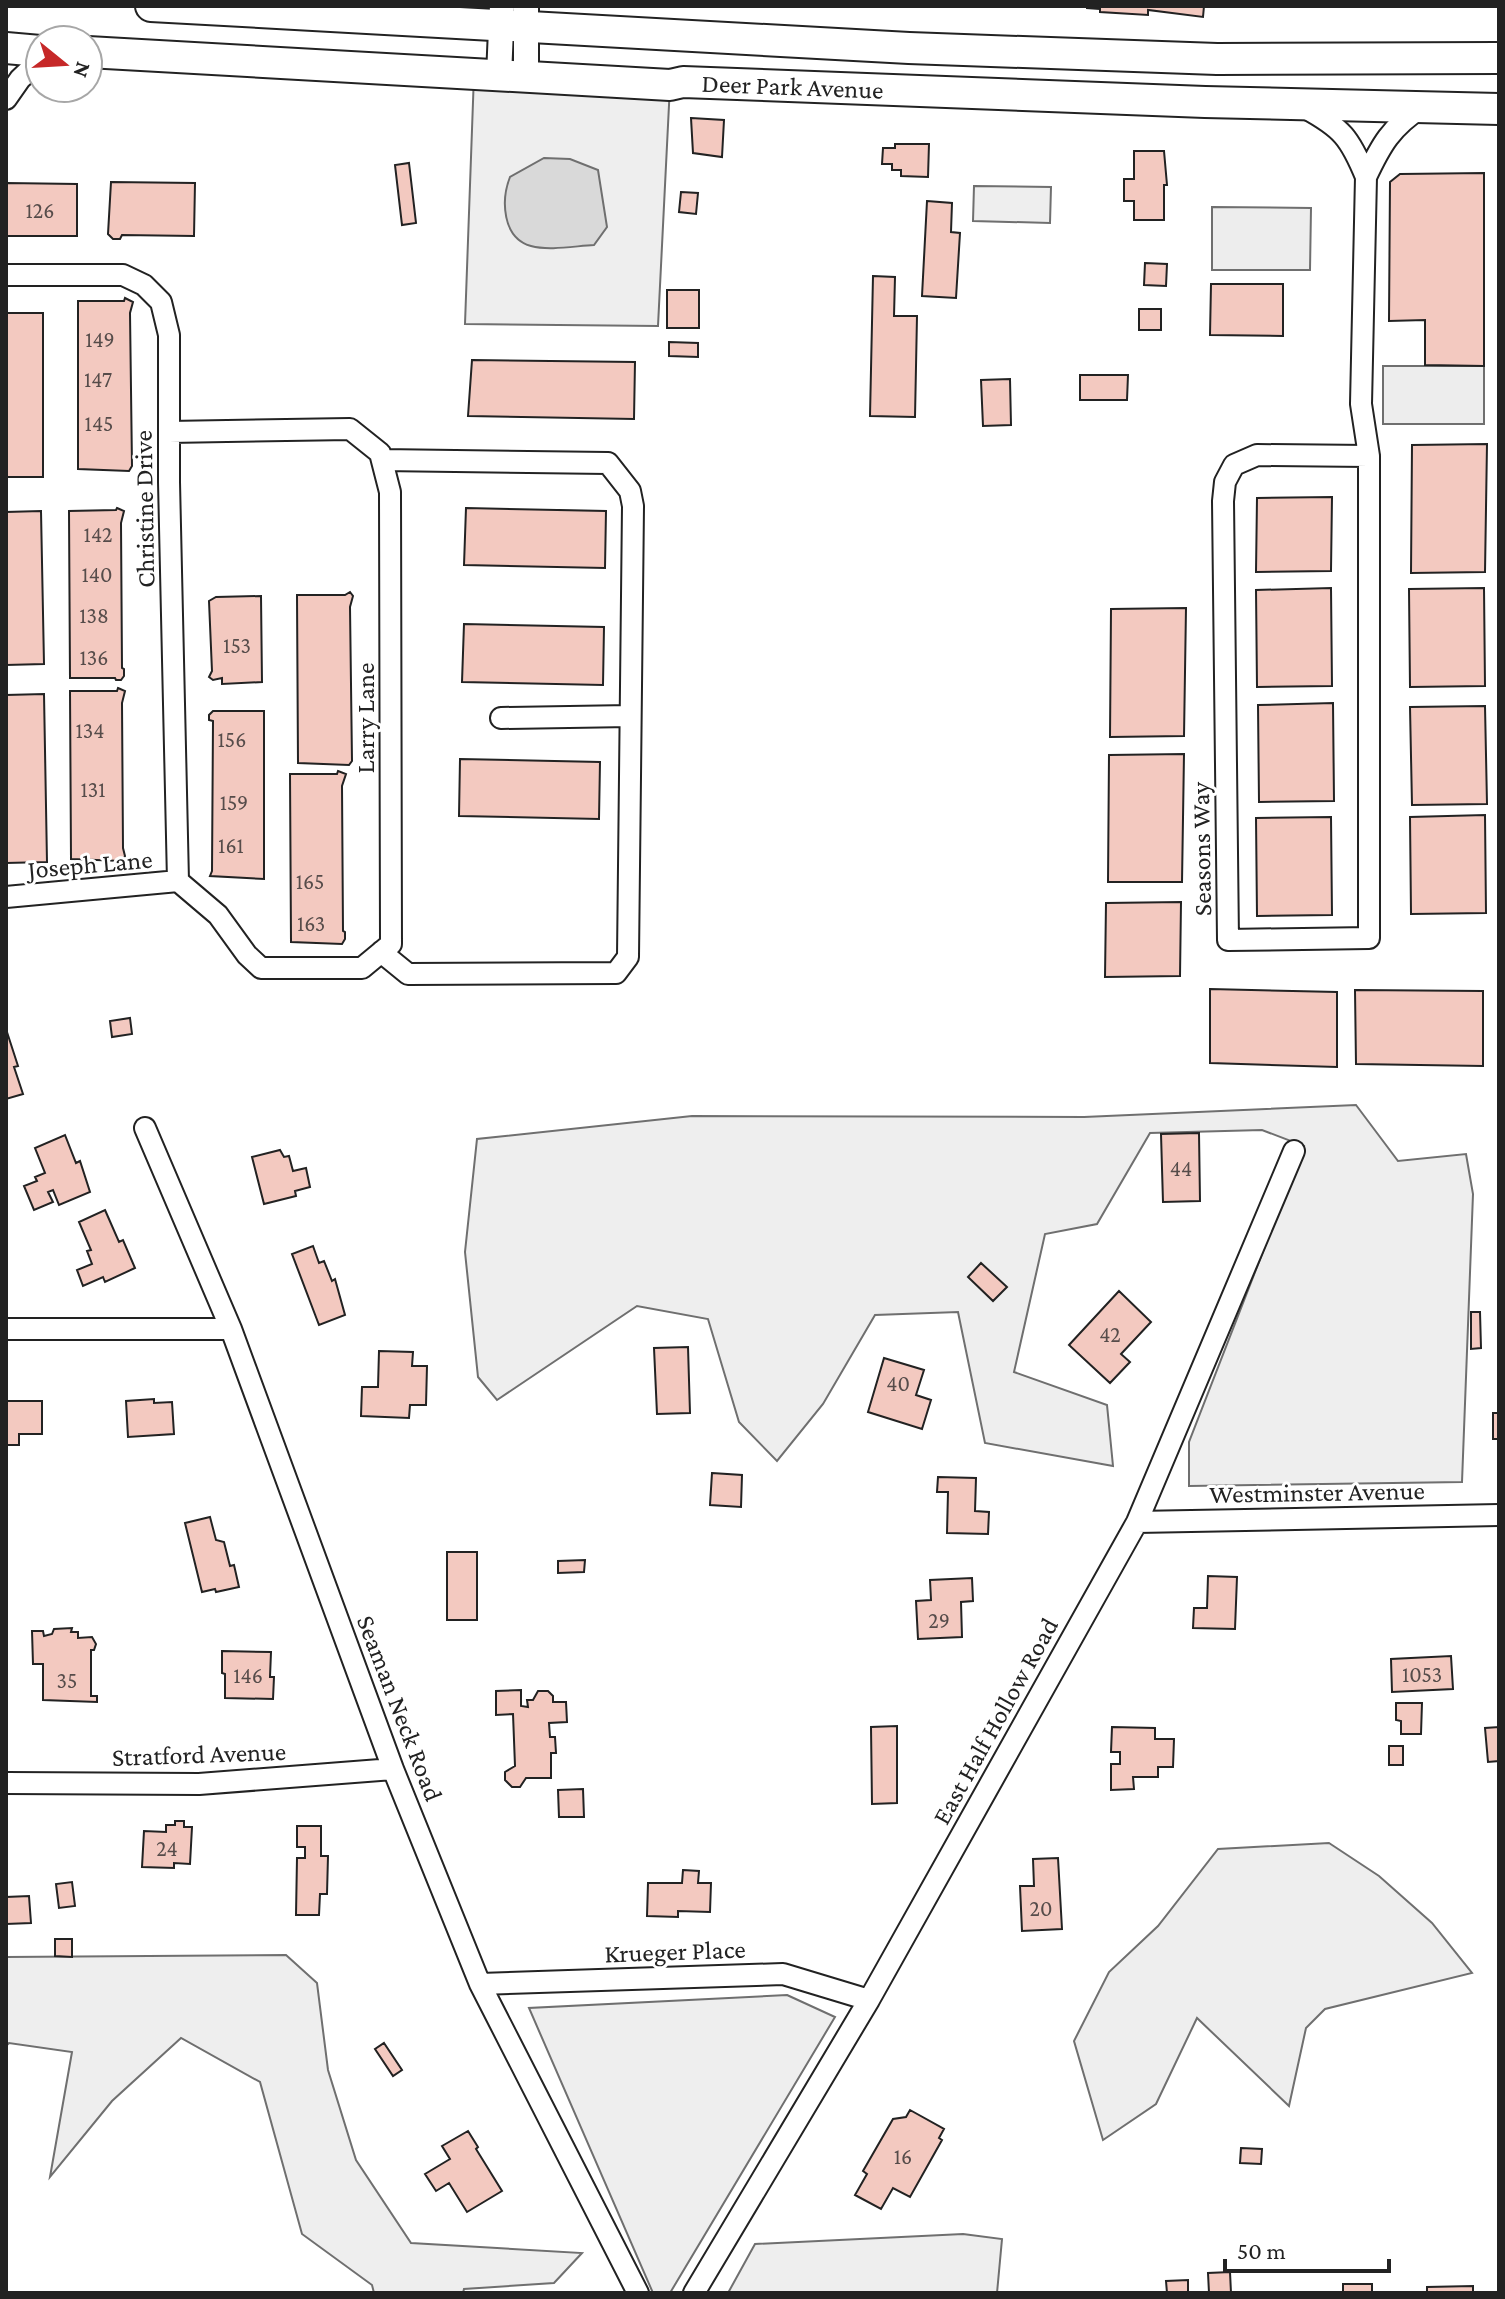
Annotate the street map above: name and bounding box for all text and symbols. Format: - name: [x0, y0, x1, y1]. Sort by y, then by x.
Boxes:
- north arrow: [24, 24, 104, 104]
- text: N: [68, 59, 97, 81]
- street label: Deer Park Avenue: [701, 69, 884, 105]
- house number: 126: [26, 198, 54, 223]
- house number: 149: [85, 327, 115, 352]
- house number: 147: [84, 367, 112, 392]
- house number: 145: [85, 411, 113, 436]
- street label: Christine Drive: [129, 430, 160, 588]
- house number: 142: [84, 522, 112, 547]
- house number: 140: [82, 562, 112, 587]
- house number: 138: [79, 603, 109, 628]
- house number: 153: [223, 633, 251, 658]
- house number: 136: [80, 645, 108, 670]
- street label: Larry Lane: [351, 663, 380, 773]
- house number: 134: [76, 718, 104, 743]
- house number: 156: [218, 727, 246, 752]
- house number: 131: [80, 777, 106, 802]
- street label: Seasons Way: [1186, 781, 1217, 916]
- house number: 159: [220, 790, 248, 815]
- house number: 161: [218, 833, 244, 858]
- street label: Joseph Lane: [24, 845, 154, 885]
- house number: 165: [296, 869, 324, 894]
- house number: 163: [297, 911, 325, 936]
- house number: 44: [1170, 1156, 1192, 1181]
- house number: 42: [1099, 1322, 1121, 1347]
- house number: 40: [886, 1371, 910, 1396]
- street label: Westminster Avenue: [1209, 1476, 1425, 1509]
- house number: 29: [928, 1608, 950, 1633]
- street label: Seaman Neck Road: [351, 1611, 448, 1805]
- street label: East Half Hollow Road: [927, 1613, 1064, 1830]
- house number: 1053: [1402, 1662, 1442, 1687]
- house number: 146: [233, 1663, 263, 1688]
- house number: 35: [57, 1668, 77, 1693]
- street label: Stratford Avenue: [111, 1737, 287, 1772]
- house number: 24: [156, 1836, 178, 1861]
- house number: 20: [1030, 1896, 1052, 1921]
- street label: Krueger Place: [604, 1935, 746, 1968]
- house number: 16: [894, 2144, 912, 2169]
- scale bar: [1225, 2223, 1389, 2273]
- text: 50 m: [1237, 2237, 1286, 2264]

